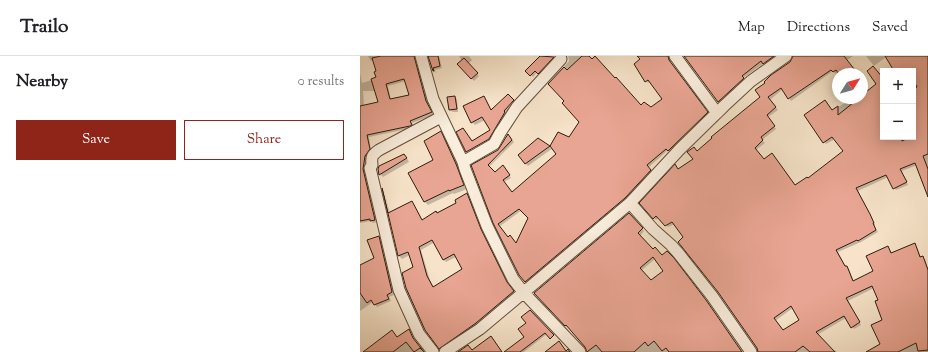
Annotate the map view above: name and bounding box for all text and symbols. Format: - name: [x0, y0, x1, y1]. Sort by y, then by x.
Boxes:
- text: Trailo: [20, 14, 68, 41]
- text: Map: [738, 18, 765, 38]
- text: Directions: [787, 18, 850, 38]
- text: Saved: [872, 18, 908, 38]
- north arrow: [832, 68, 868, 104]
- map controls: [880, 68, 916, 140]
- button: +: [880, 68, 916, 104]
- text: Nearby: [16, 70, 68, 94]
- text: 0 results: [298, 73, 344, 91]
- button: −: [880, 104, 916, 140]
- button: Save: [16, 120, 176, 160]
- button: Share: [184, 120, 344, 160]

